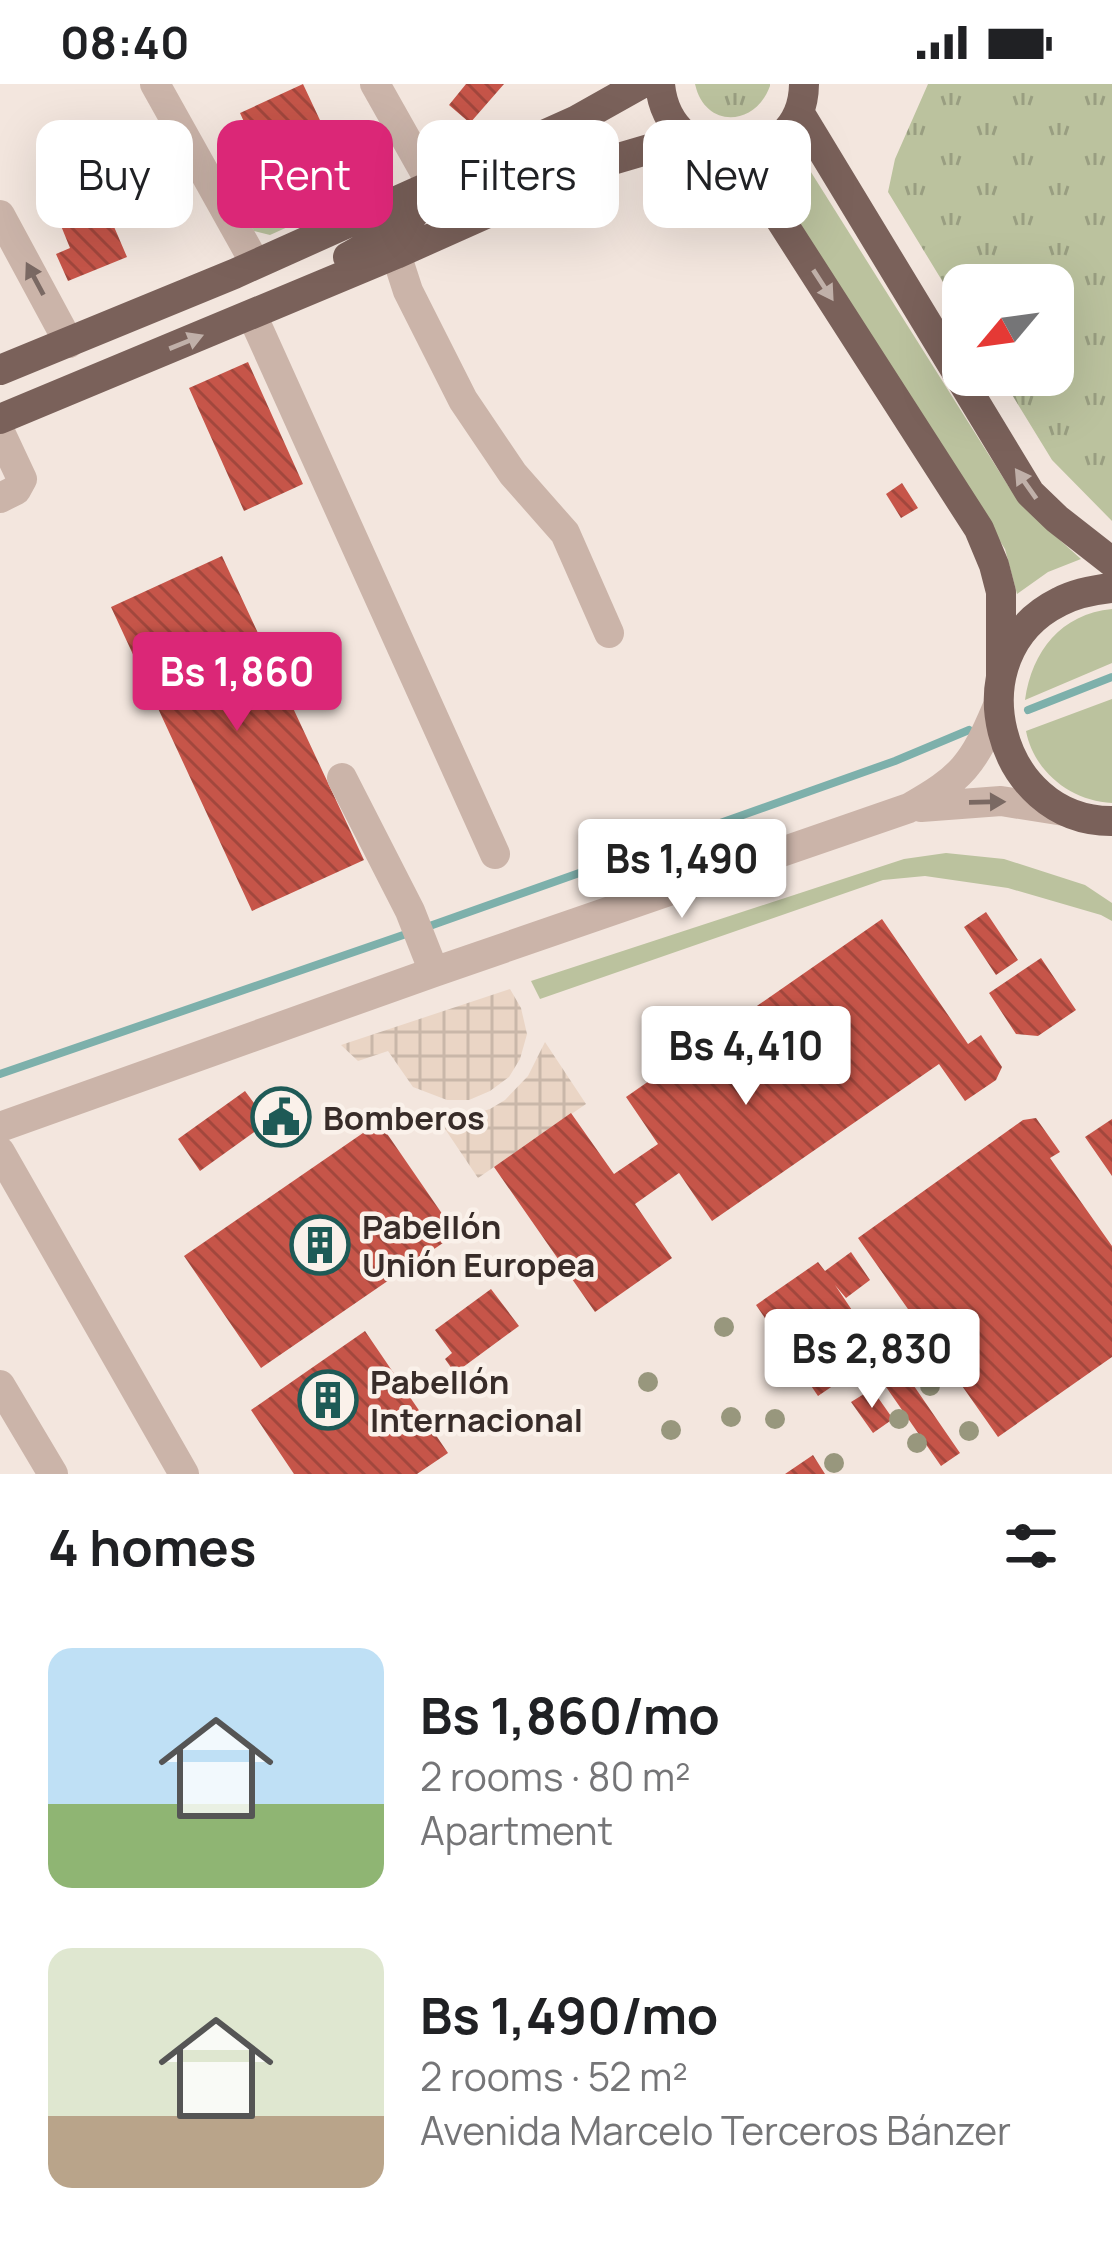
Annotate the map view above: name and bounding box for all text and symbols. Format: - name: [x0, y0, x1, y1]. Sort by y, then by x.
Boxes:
- text: 08:40: [60, 11, 190, 73]
- chip: Buy: [36, 120, 193, 228]
- chip: Rent: [217, 120, 393, 228]
- chip: Filters: [417, 120, 619, 228]
- chip: New: [643, 120, 811, 228]
- one-way arrow: [25, 262, 46, 297]
- north arrow: [942, 264, 1074, 396]
- map controls: [942, 264, 1074, 396]
- one-way arrow: [811, 269, 833, 302]
- one-way arrow: [168, 331, 204, 350]
- one-way arrow: [1015, 468, 1038, 500]
- pin: Bs 1,860: [113, 632, 361, 734]
- text: Bs 1,860: [160, 644, 314, 698]
- one-way arrow: [969, 793, 1007, 812]
- pin: Bs 1,490: [558, 819, 806, 921]
- text: Bs 1,490: [605, 831, 759, 885]
- pin: Bs 4,410: [622, 1006, 870, 1108]
- text: Bs 4,410: [669, 1018, 823, 1072]
- public building icon: Bomberos: [250, 1086, 312, 1148]
- place label: Bomberos: [323, 1095, 485, 1140]
- place label: Pabellón Unión Europea: [362, 1204, 595, 1287]
- building icon: Pabellón Unión Europea: [289, 1214, 351, 1276]
- pin: Bs 2,830: [748, 1309, 996, 1411]
- text: Bs 2,830: [792, 1321, 952, 1375]
- place label: Pabellón Internacional: [370, 1359, 583, 1442]
- building icon: Pabellón Internacional: [297, 1369, 359, 1431]
- text: 4 homes: [48, 1512, 256, 1581]
- icon: filters: [998, 1513, 1064, 1579]
- text: Bs 1,860/mo: [420, 1680, 720, 1749]
- icon: home: [144, 1696, 288, 1840]
- text: 2 rooms · 80 m²: [420, 1749, 691, 1803]
- text: Apartment: [420, 1803, 613, 1857]
- text: Bs 1,490/mo: [420, 1980, 718, 2049]
- icon: home: [144, 1996, 288, 2140]
- text: 2 rooms · 52 m²: [420, 2049, 688, 2103]
- text: Avenida Marcelo Terceros Bánzer: [420, 2103, 1011, 2157]

